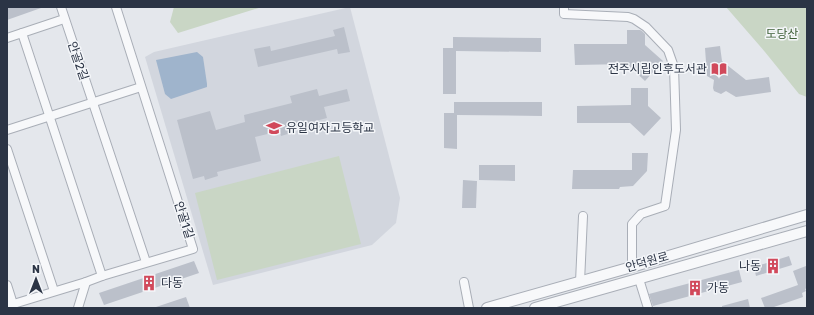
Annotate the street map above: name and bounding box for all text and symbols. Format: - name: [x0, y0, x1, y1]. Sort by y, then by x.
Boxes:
- park label: 도당산: [765, 27, 799, 41]
- street label: 안골2길: [65, 40, 91, 82]
- library icon: 전주시립인후도서관: [710, 60, 728, 78]
- place label: 전주시립인후도서관: [608, 62, 707, 76]
- school or university icon: 유일여자고등학교: [265, 119, 283, 137]
- place label: 유일여자고등학교: [286, 121, 374, 135]
- street label: 안골1길: [171, 200, 197, 240]
- street label: 안덕원로: [624, 249, 670, 275]
- building icon: 나동: [764, 257, 782, 275]
- north arrow: [16, 259, 56, 299]
- place label: 나동: [739, 259, 761, 273]
- text: N: [32, 263, 40, 276]
- building icon: 다동: [140, 274, 158, 292]
- place label: 다동: [161, 276, 183, 290]
- building icon: 가동: [686, 279, 704, 297]
- place label: 가동: [707, 281, 729, 295]

